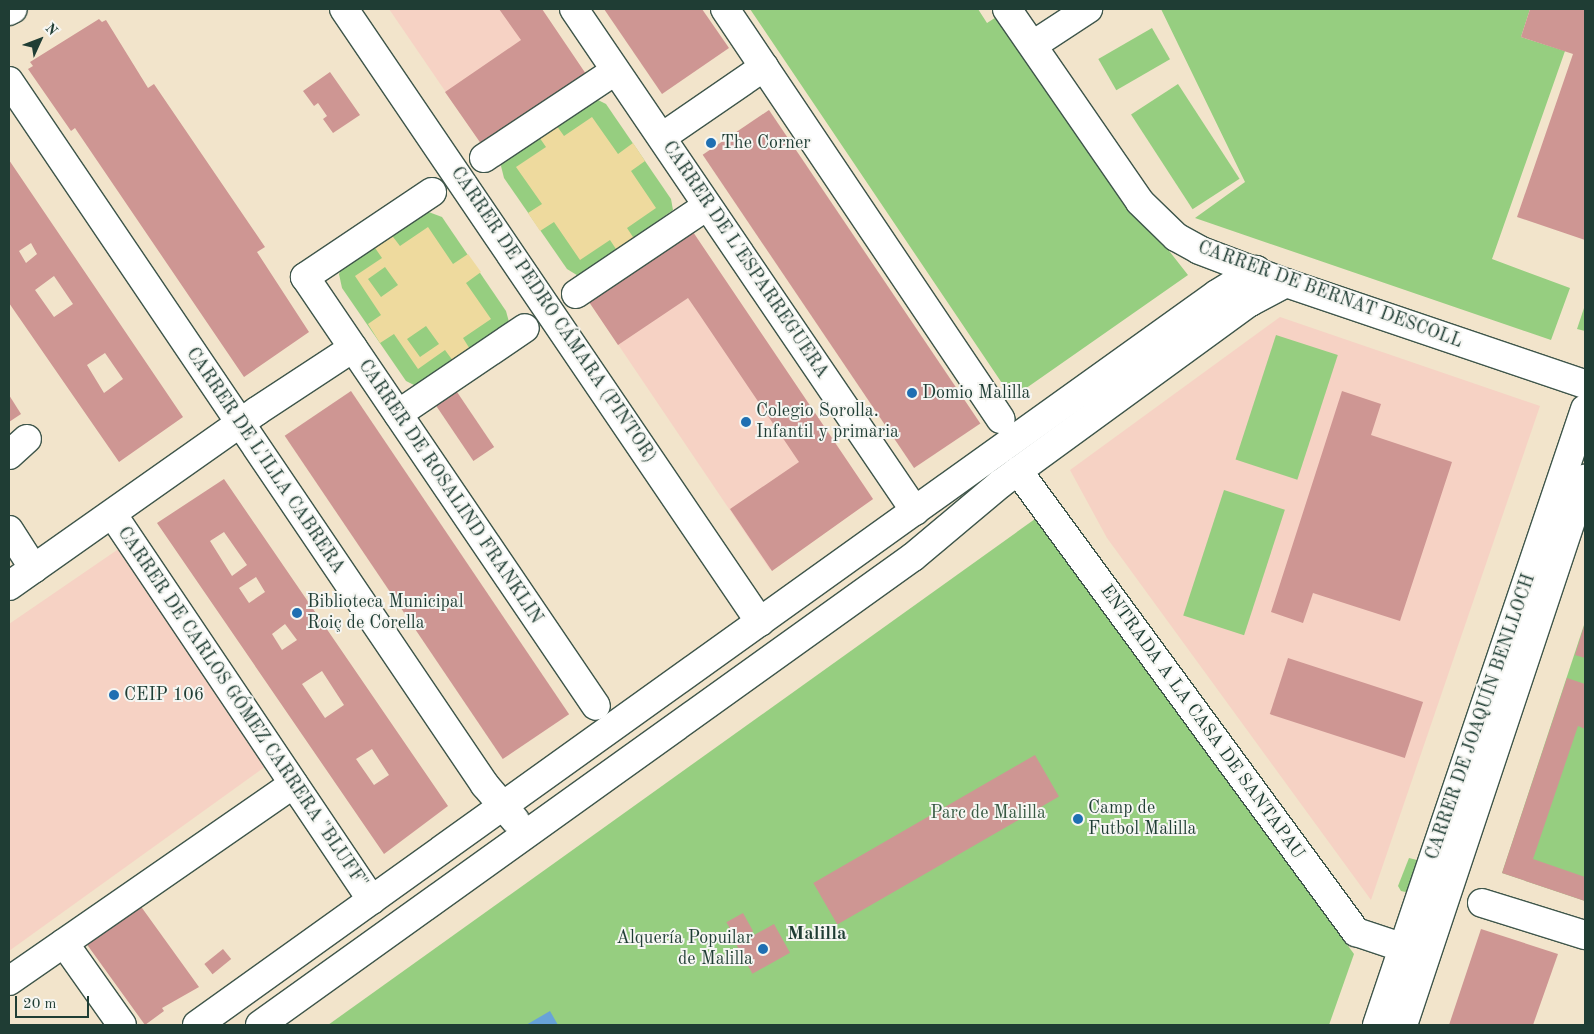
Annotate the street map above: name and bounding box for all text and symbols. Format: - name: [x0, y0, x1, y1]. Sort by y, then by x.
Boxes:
- north arrow: [15, 15, 65, 65]
- text: N: [42, 21, 60, 38]
- place label: The Corner: [721, 132, 811, 154]
- street label: CARRER DE L'ESPARREGUERA: [657, 137, 833, 383]
- marker: The Corner: [705, 137, 717, 149]
- street label: CARRER DE PEDRO CÁMARA (PINTOR): [446, 163, 660, 467]
- street label: CARRER DE BERNAT DESCOLL: [1195, 237, 1465, 353]
- street label: CARRER DE L'ILLA CABRERA: [181, 344, 349, 578]
- street label: CARRER DE ROSALIND FRANKLIN: [353, 356, 547, 628]
- place label: Domio Malilla: [922, 382, 1030, 404]
- marker: Domio Malilla: [906, 387, 918, 399]
- place label: Colegio Sorolla. Infantil y primaria: [756, 401, 899, 444]
- marker: Colegio Sorolla. Infantil y primaria: [740, 416, 752, 428]
- street label: CARRER DE CARLOS GÓMEZ CARRERA "BLUFF": [112, 523, 372, 893]
- street label: CARRER DE JOAQUÍN BENLLOCH: [1422, 571, 1540, 863]
- street label: ENTRADA A LA CASA DE SANTAPAU: [1095, 581, 1309, 863]
- place label: Biblioteca Municipal Roiç de Corella: [307, 592, 464, 634]
- marker: Biblioteca Municipal Roiç de Corella: [291, 607, 303, 619]
- place label: CEIP 106: [124, 684, 204, 706]
- marker: CEIP 106: [108, 689, 120, 701]
- place label: Camp de Futbol Malilla: [1088, 798, 1196, 841]
- park label: Parc de Malilla: [930, 802, 1046, 824]
- marker: Camp de Futbol Malilla: [1072, 813, 1084, 825]
- district label: Malilla: [787, 924, 847, 946]
- place label: Alquería Popuilar de Malilla: [616, 928, 753, 971]
- marker: Alquería Popuilar de Malilla: [757, 943, 769, 955]
- scale bar: [18, 986, 91, 1018]
- text: 20 m: [23, 997, 57, 1012]

